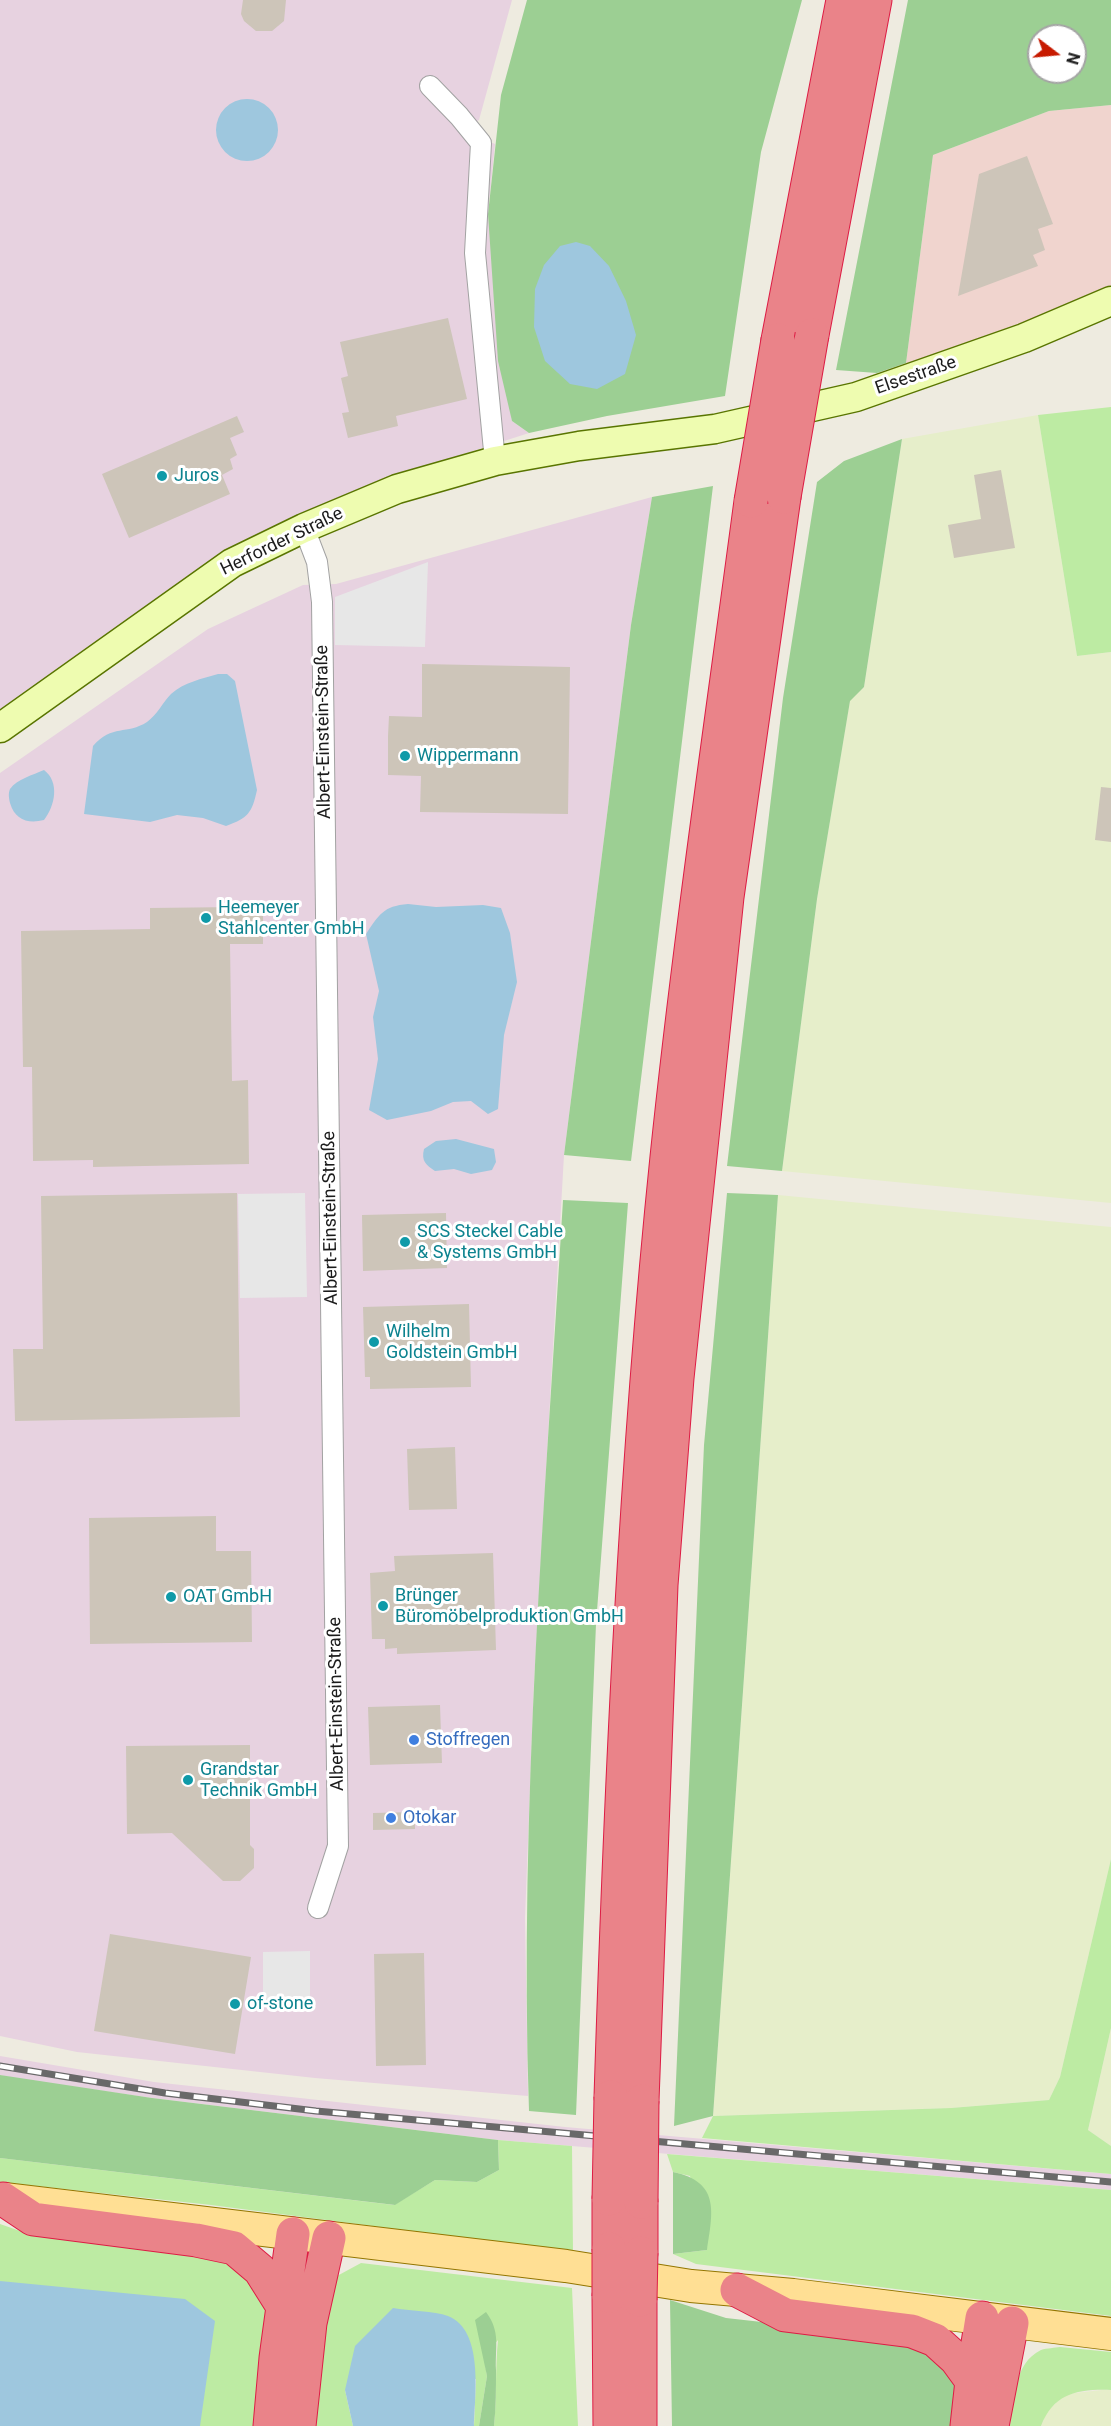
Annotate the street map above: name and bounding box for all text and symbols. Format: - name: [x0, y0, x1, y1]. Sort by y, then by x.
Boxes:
- north arrow: [1027, 24, 1087, 84]
- text: N: [1062, 50, 1084, 67]
- street label: Elsestraße: [873, 352, 959, 400]
- place label: Juros: [174, 465, 219, 487]
- marker: Juros: [155, 469, 169, 483]
- street label: Herforder Straße: [217, 503, 347, 581]
- street label: Albert-Einstein-Straße: [312, 645, 336, 819]
- place label: Wippermann: [417, 745, 519, 767]
- marker: Wippermann: [398, 749, 412, 763]
- place label: Heemeyer Stahlcenter GmbH: [218, 897, 365, 940]
- marker: Heemeyer Stahlcenter GmbH: [199, 911, 213, 925]
- street label: Albert-Einstein-Straße: [319, 1131, 343, 1305]
- place label: SCS Steckel Cable & Systems GmbH: [417, 1221, 563, 1264]
- marker: SCS Steckel Cable & Systems GmbH: [398, 1235, 412, 1249]
- place label: Wilhelm Goldstein GmbH: [386, 1321, 518, 1364]
- marker: Wilhelm Goldstein GmbH: [367, 1335, 381, 1349]
- place label: Brünger Büromöbelproduktion GmbH: [395, 1585, 624, 1628]
- place label: OAT GmbH: [183, 1586, 272, 1608]
- marker: OAT GmbH: [164, 1590, 178, 1604]
- marker: Brünger Büromöbelproduktion GmbH: [376, 1599, 390, 1613]
- street label: Albert-Einstein-Straße: [325, 1617, 349, 1791]
- place label: Stoffregen: [426, 1729, 510, 1751]
- marker: Stoffregen: [407, 1733, 421, 1747]
- place label: Grandstar Technik GmbH: [200, 1759, 318, 1802]
- marker: Grandstar Technik GmbH: [181, 1773, 195, 1787]
- place label: Otokar: [403, 1807, 456, 1829]
- marker: Otokar: [384, 1811, 398, 1825]
- place label: of-stone: [247, 1993, 313, 2015]
- marker: of-stone: [228, 1997, 242, 2011]

